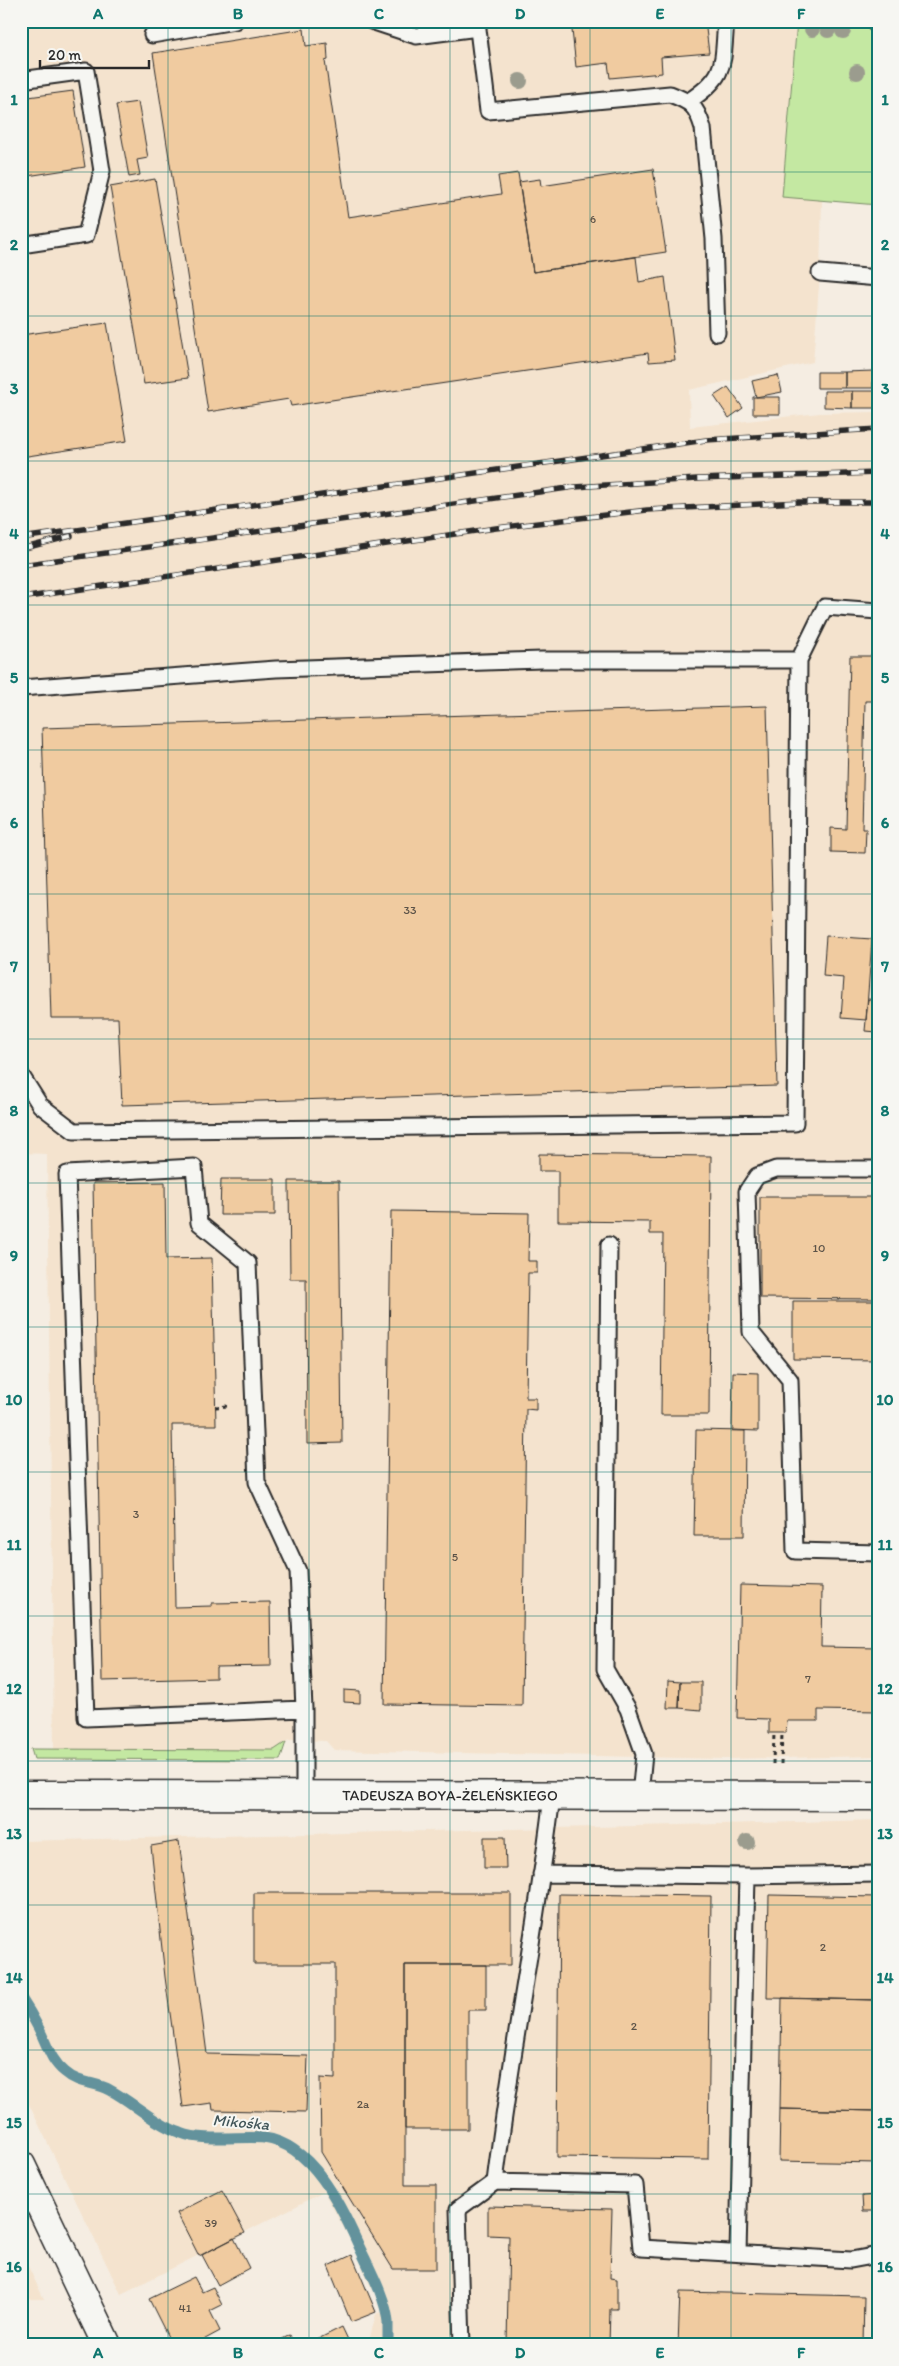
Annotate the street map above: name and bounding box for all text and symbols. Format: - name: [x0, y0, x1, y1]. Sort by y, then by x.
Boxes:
- text: A: [92, 4, 104, 23]
- text: B: [233, 4, 244, 23]
- text: C: [374, 4, 385, 23]
- text: D: [515, 4, 526, 23]
- text: E: [656, 4, 665, 23]
- text: F: [797, 4, 806, 23]
- scale bar: [40, 38, 149, 70]
- text: 20 m: [48, 46, 82, 64]
- text: 1: [10, 90, 18, 109]
- text: 1: [881, 90, 889, 109]
- house number: 6: [590, 212, 596, 226]
- text: 2: [10, 235, 19, 254]
- text: 2: [881, 235, 890, 254]
- text: 3: [10, 379, 19, 398]
- text: 3: [881, 379, 890, 398]
- text: 4: [9, 524, 19, 543]
- text: 4: [880, 524, 890, 543]
- text: 5: [10, 668, 19, 687]
- text: 5: [881, 668, 890, 687]
- text: 6: [10, 813, 19, 832]
- text: 6: [881, 813, 890, 832]
- house number: 33: [403, 903, 417, 917]
- text: 7: [9, 957, 18, 976]
- text: 7: [880, 957, 889, 976]
- text: 8: [10, 1101, 19, 1120]
- text: 8: [881, 1101, 890, 1120]
- house number: 10: [813, 1241, 825, 1255]
- text: 9: [10, 1246, 18, 1265]
- text: 9: [881, 1246, 889, 1265]
- text: 10: [5, 1390, 23, 1409]
- text: 10: [876, 1390, 894, 1409]
- house number: 3: [133, 1507, 140, 1521]
- text: 11: [7, 1535, 22, 1554]
- text: 11: [878, 1535, 893, 1554]
- house number: 5: [452, 1550, 458, 1564]
- house number: 7: [805, 1672, 811, 1686]
- text: 12: [6, 1679, 23, 1698]
- text: 12: [877, 1679, 894, 1698]
- street label: TADEUSZA BOYA-ŻELEŃSKIEGO: [342, 1786, 558, 1805]
- text: 13: [6, 1824, 22, 1843]
- text: 13: [877, 1824, 893, 1843]
- house number: 2: [820, 1940, 827, 1954]
- text: 14: [5, 1968, 23, 1987]
- text: 14: [876, 1968, 894, 1987]
- house number: 2: [631, 2019, 638, 2033]
- house number: 2a: [357, 2097, 370, 2111]
- water label: Mikośka: [212, 2110, 271, 2134]
- text: 15: [6, 2113, 23, 2132]
- text: 15: [877, 2113, 894, 2132]
- house number: 39: [205, 2216, 217, 2230]
- text: 16: [6, 2257, 22, 2276]
- text: 16: [877, 2257, 893, 2276]
- house number: 41: [179, 2301, 192, 2315]
- text: A: [92, 2343, 104, 2362]
- text: B: [233, 2343, 244, 2362]
- text: C: [374, 2343, 385, 2362]
- text: D: [515, 2343, 526, 2362]
- text: E: [656, 2343, 665, 2362]
- text: F: [797, 2343, 806, 2362]

